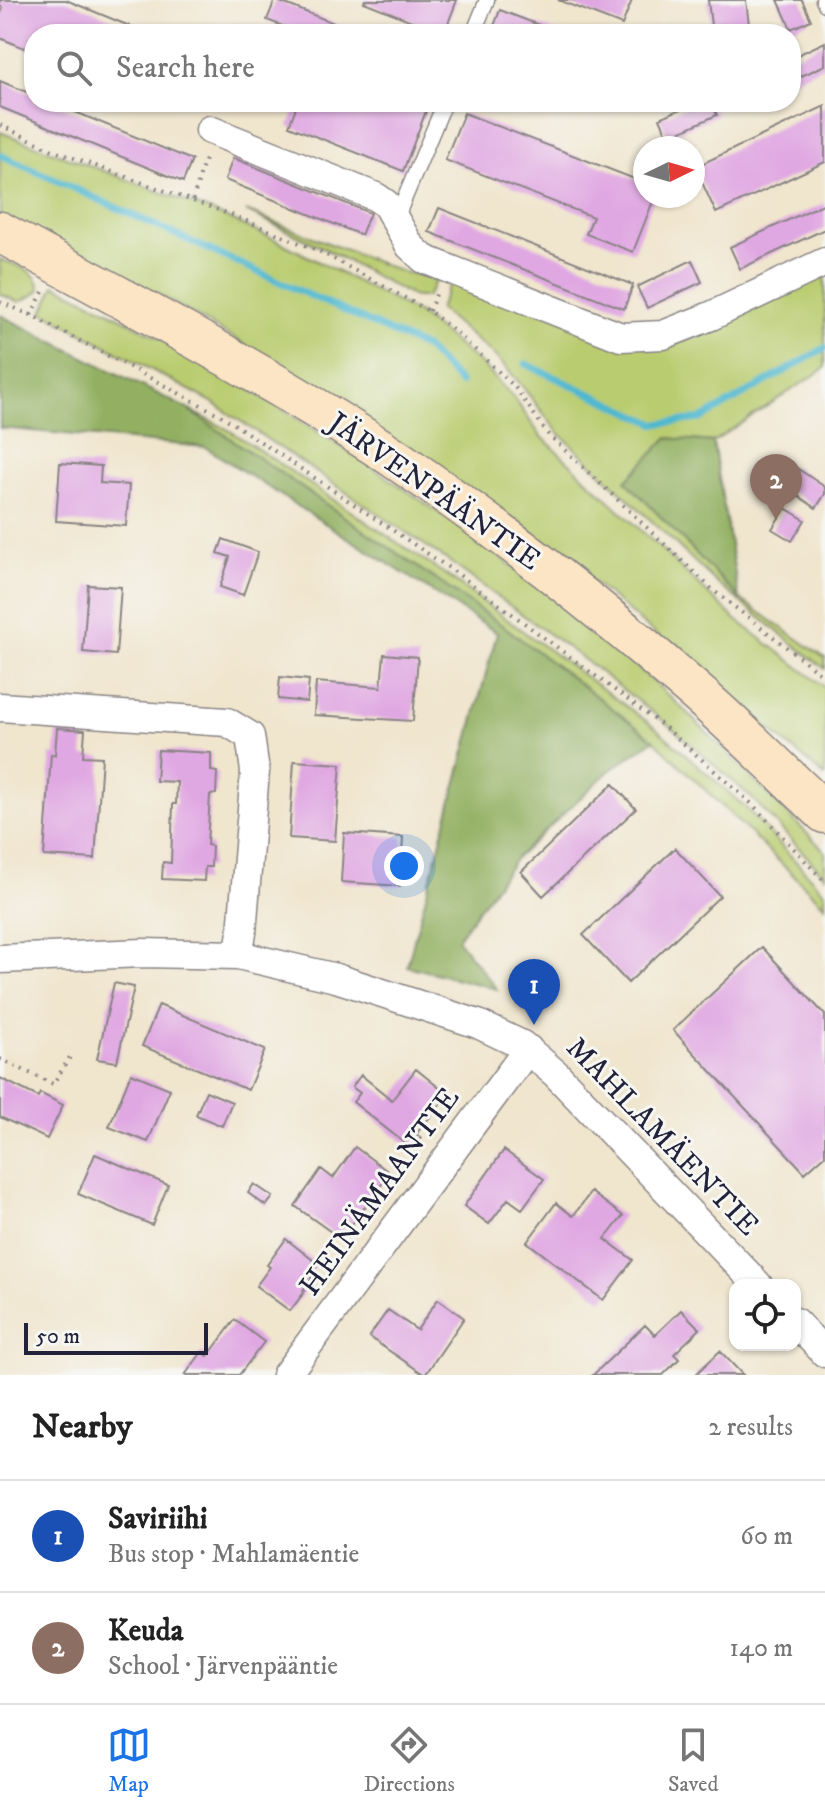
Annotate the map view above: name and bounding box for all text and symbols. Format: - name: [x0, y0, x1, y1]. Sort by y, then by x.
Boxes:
- search box: [24, 24, 801, 112]
- icon: search: [52, 46, 96, 90]
- text: Search here: [116, 50, 255, 87]
- north arrow: [633, 136, 705, 208]
- street label: JÄRVENPÄÄNTIE: [318, 402, 548, 579]
- pin: 2: [750, 454, 802, 520]
- your location: [384, 846, 424, 886]
- pin: 1: [508, 959, 560, 1025]
- street label: MAHLAMÄENTIE: [558, 1029, 767, 1244]
- street label: HEINÄMAANTIE: [291, 1080, 468, 1303]
- map controls: [729, 1279, 801, 1351]
- button: locate: [729, 1279, 801, 1351]
- scale bar: [24, 1319, 208, 1355]
- text: 50 m: [36, 1323, 80, 1350]
- text: Nearby: [32, 1406, 133, 1448]
- text: 2 results: [708, 1411, 793, 1444]
- text: Saviriihi: [108, 1501, 207, 1538]
- text: 1: [53, 1520, 63, 1553]
- text: 60 m: [740, 1520, 793, 1553]
- text: Bus stop · Mahlamäentie: [108, 1538, 359, 1571]
- text: Keuda: [108, 1613, 183, 1650]
- text: 2: [52, 1632, 64, 1665]
- text: 140 m: [729, 1632, 793, 1665]
- text: School · Järvenpääntie: [108, 1650, 338, 1683]
- tab: Map: [107, 1723, 151, 1798]
- tab: Directions: [364, 1723, 455, 1798]
- tab: Saved: [668, 1723, 718, 1798]

